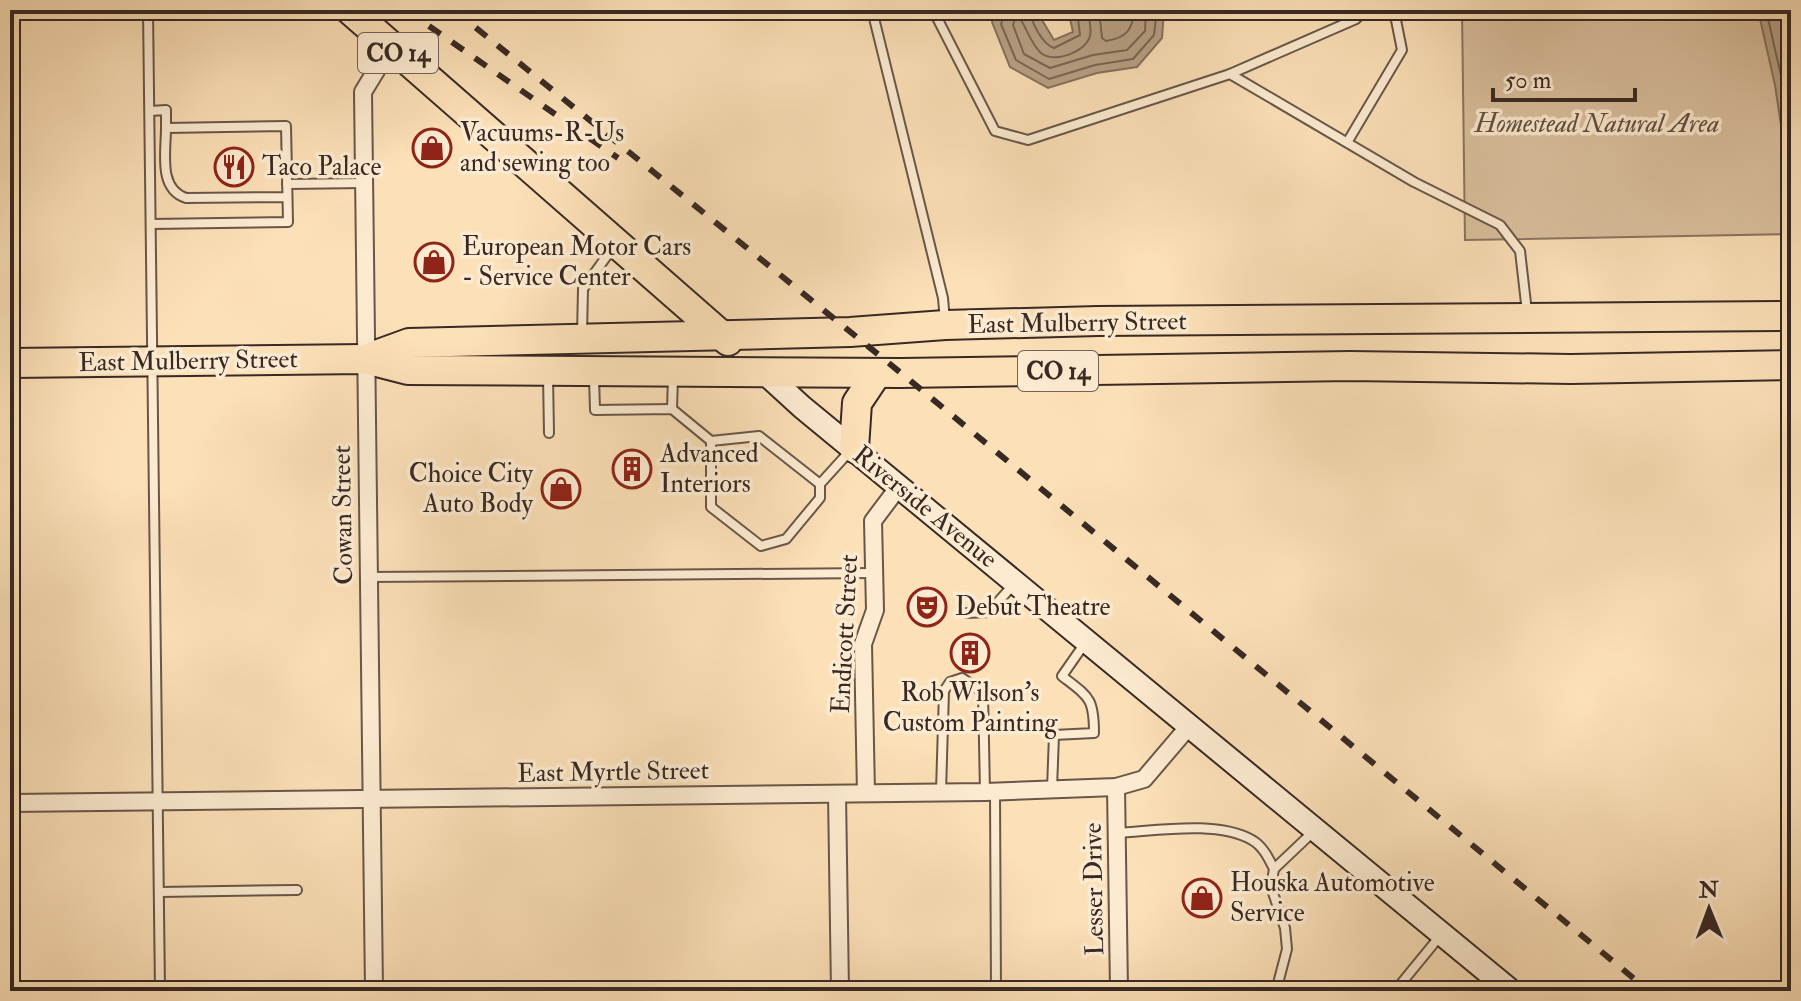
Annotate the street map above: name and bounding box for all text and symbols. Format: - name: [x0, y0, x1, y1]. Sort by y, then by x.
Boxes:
- road number: CO 14: [358, 33, 438, 73]
- scale bar: [1493, 52, 1635, 102]
- text: 50 m: [1505, 65, 1552, 96]
- park label: Homestead Natural Area: [1474, 108, 1719, 140]
- place label: Vacuums-R-Us and sewing too: [460, 117, 624, 179]
- shop icon: Vacuums-R-Us and sewing too: [411, 127, 453, 169]
- restaurant icon: Taco Palace: [213, 146, 255, 188]
- place label: Taco Palace: [262, 151, 382, 183]
- place label: European Motor Cars - Service Center: [462, 231, 691, 293]
- shop icon: European Motor Cars - Service Center: [413, 241, 455, 283]
- street label: East Mulberry Street: [967, 305, 1187, 341]
- street label: East Mulberry Street: [78, 343, 298, 379]
- road number: CO 14: [1018, 351, 1098, 391]
- place label: Advanced Interiors: [659, 438, 759, 500]
- street label: Riverside Avenue: [846, 439, 1004, 575]
- street label: Cowan Street: [326, 445, 360, 585]
- building icon: Advanced Interiors: [611, 448, 653, 490]
- place label: Choice City Auto Body: [409, 458, 534, 520]
- shop icon: Choice City Auto Body: [540, 468, 582, 510]
- street label: Endicott Street: [825, 553, 865, 715]
- theatre icon: Debut Theatre: [906, 586, 948, 628]
- place label: Debut Theatre: [955, 591, 1111, 623]
- building icon: Rob Wilson's Custom Painting: [949, 632, 991, 674]
- place label: Rob Wilson's Custom Painting: [883, 677, 1059, 739]
- street label: East Myrtle Street: [517, 754, 709, 790]
- street label: Lesser Drive: [1077, 822, 1111, 956]
- place label: Houska Automotive Service: [1230, 867, 1435, 929]
- north arrow: [1669, 869, 1749, 949]
- text: N: [1698, 876, 1719, 904]
- shop icon: Houska Automotive Service: [1181, 877, 1223, 919]

